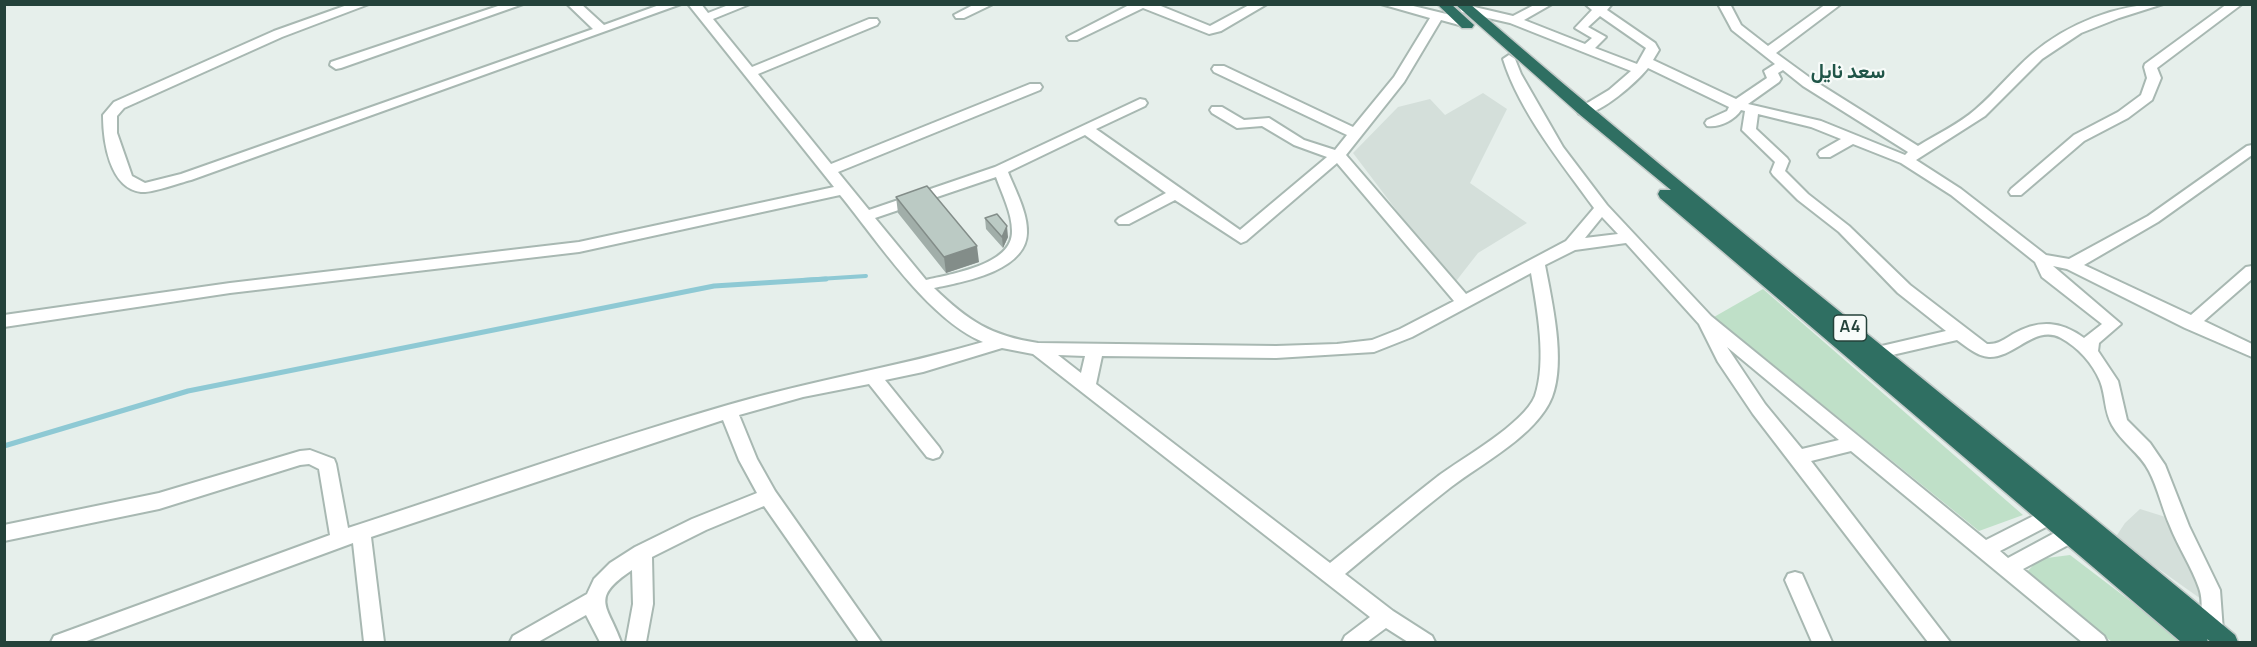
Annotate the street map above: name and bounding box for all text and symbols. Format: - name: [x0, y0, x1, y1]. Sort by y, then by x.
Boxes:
- district label: سعد نايل: [1811, 60, 1885, 84]
- road number: A4: [1834, 315, 1866, 341]

